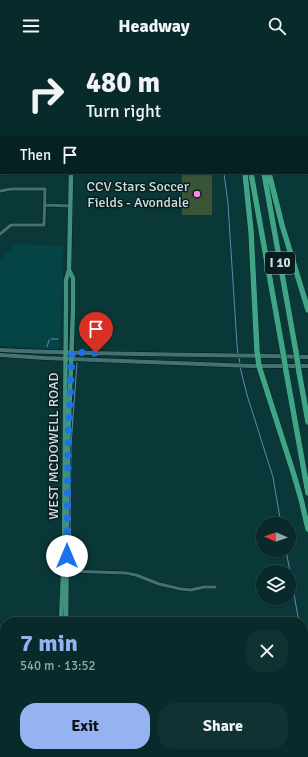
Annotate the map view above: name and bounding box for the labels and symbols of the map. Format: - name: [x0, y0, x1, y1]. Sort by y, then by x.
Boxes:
- place label: CCV Stars Soccer Fields - Avondale: [87, 178, 190, 211]
- marker: CCV Stars Soccer Fields - Avondale: [192, 189, 202, 199]
- road number: I 10: [265, 252, 295, 274]
- pin: [79, 312, 113, 353]
- street label: WEST MCDOWELL ROAD: [45, 372, 62, 520]
- north arrow: [256, 517, 296, 557]
- position arrow: [46, 535, 88, 577]

